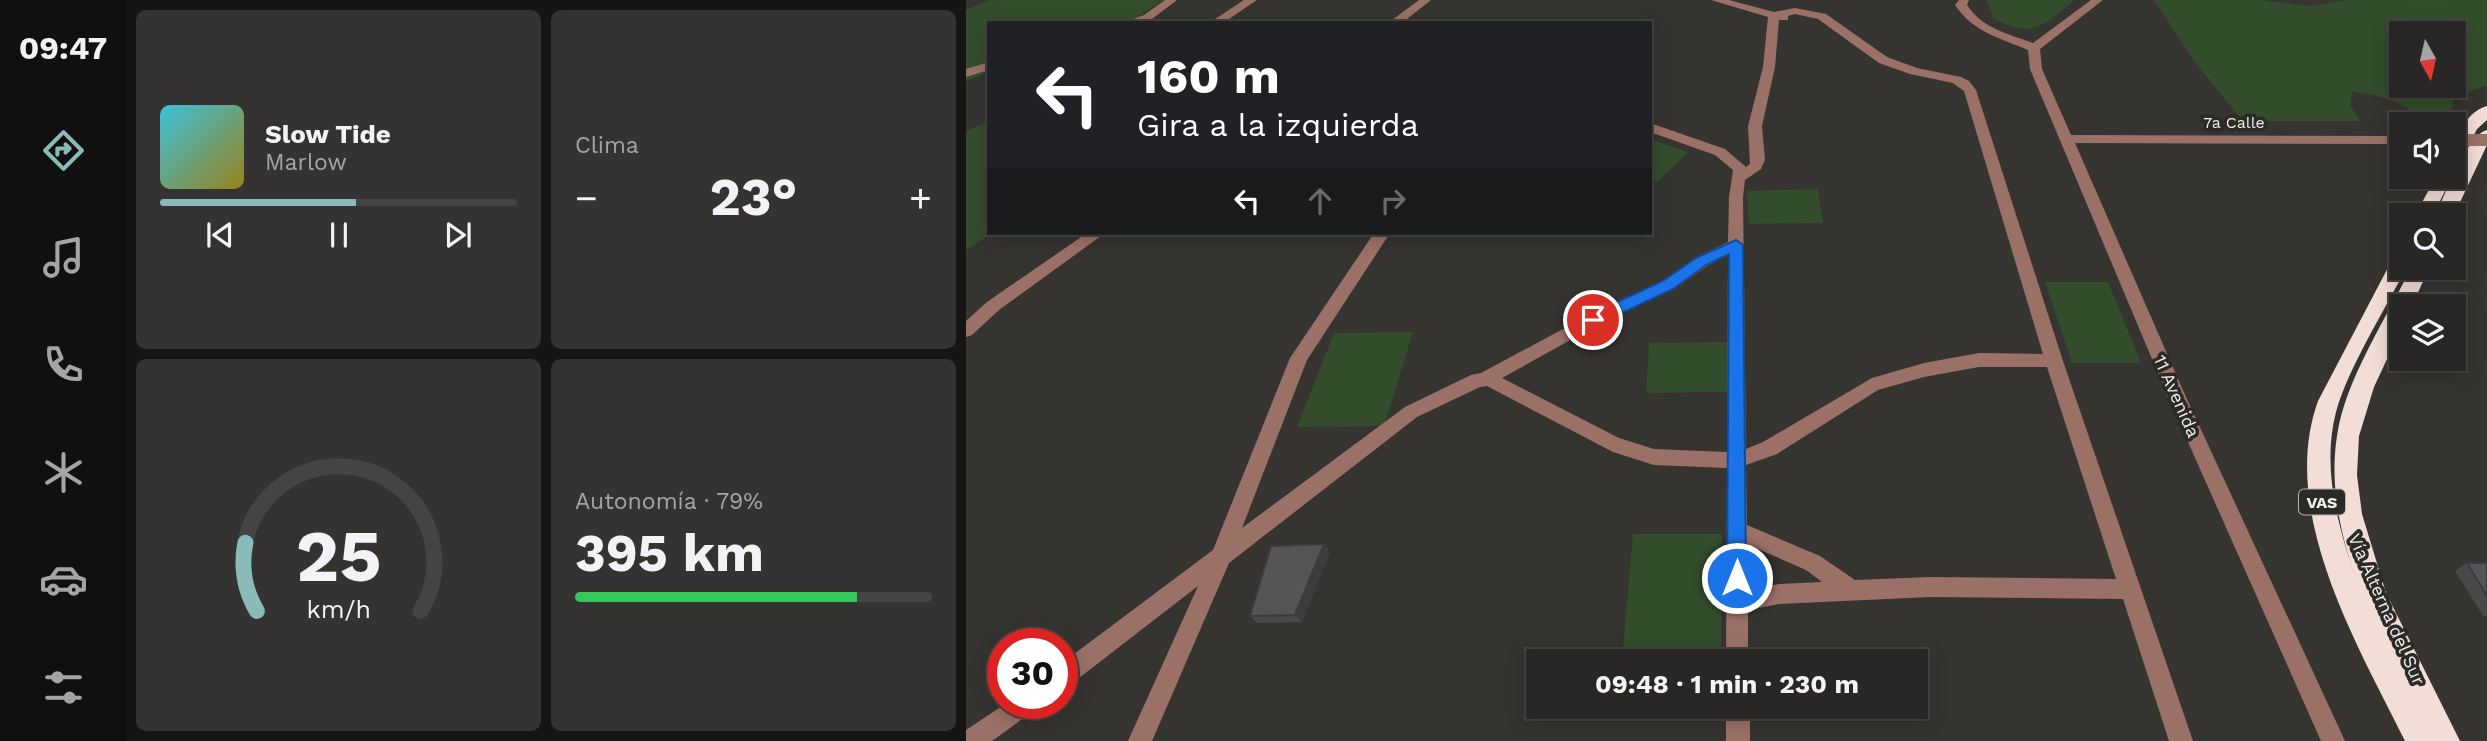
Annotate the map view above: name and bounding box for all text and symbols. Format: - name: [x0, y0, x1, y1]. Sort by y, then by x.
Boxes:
- north arrow: [2389, 21, 2466, 98]
- map controls: [2389, 21, 2466, 371]
- text: 09:47: [19, 29, 107, 67]
- text: 160 m: [1137, 47, 1280, 105]
- icon: left: [1022, 49, 1113, 140]
- text: Gira a la izquierda: [1137, 106, 1419, 144]
- button: sound: [2389, 112, 2466, 189]
- street label: 7a Calle: [2203, 113, 2265, 132]
- text: Slow Tide: [265, 119, 391, 149]
- icon: directions: [39, 126, 88, 175]
- text: Clima: [575, 132, 639, 159]
- text: Marlow: [265, 149, 347, 176]
- text: 23°: [710, 167, 797, 228]
- text: −: [575, 176, 598, 220]
- text: +: [909, 176, 932, 220]
- icon: left: [1228, 182, 1266, 220]
- icon: ahead: [1301, 182, 1339, 220]
- icon: right: [1374, 182, 1412, 220]
- button: search: [2389, 203, 2466, 280]
- icon: previous: [201, 216, 239, 254]
- icon: pause: [320, 216, 358, 254]
- icon: next: [439, 216, 477, 254]
- icon: music: [39, 233, 88, 282]
- pin: [1563, 290, 1623, 350]
- button: layers: [2389, 294, 2466, 371]
- icon: arrive: [1574, 301, 1612, 339]
- icon: phone: [39, 340, 88, 389]
- street label: 11 Avenida: [2150, 352, 2204, 440]
- icon: climate: [39, 448, 88, 497]
- text: Autonomía · 79%: [575, 488, 763, 515]
- road number: VAS: [2299, 489, 2345, 514]
- text: 25: [296, 513, 381, 599]
- text: 395 km: [575, 523, 764, 584]
- street label: Vía Alterna del Sur: [2344, 530, 2430, 688]
- position arrow: [1700, 541, 1774, 615]
- icon: car: [39, 555, 88, 604]
- text: km/h: [306, 595, 371, 624]
- speed limit sign: 30: [987, 628, 1078, 719]
- icon: filters: [39, 663, 88, 712]
- text: 09:48 · 1 min · 230 m: [1595, 669, 1859, 699]

